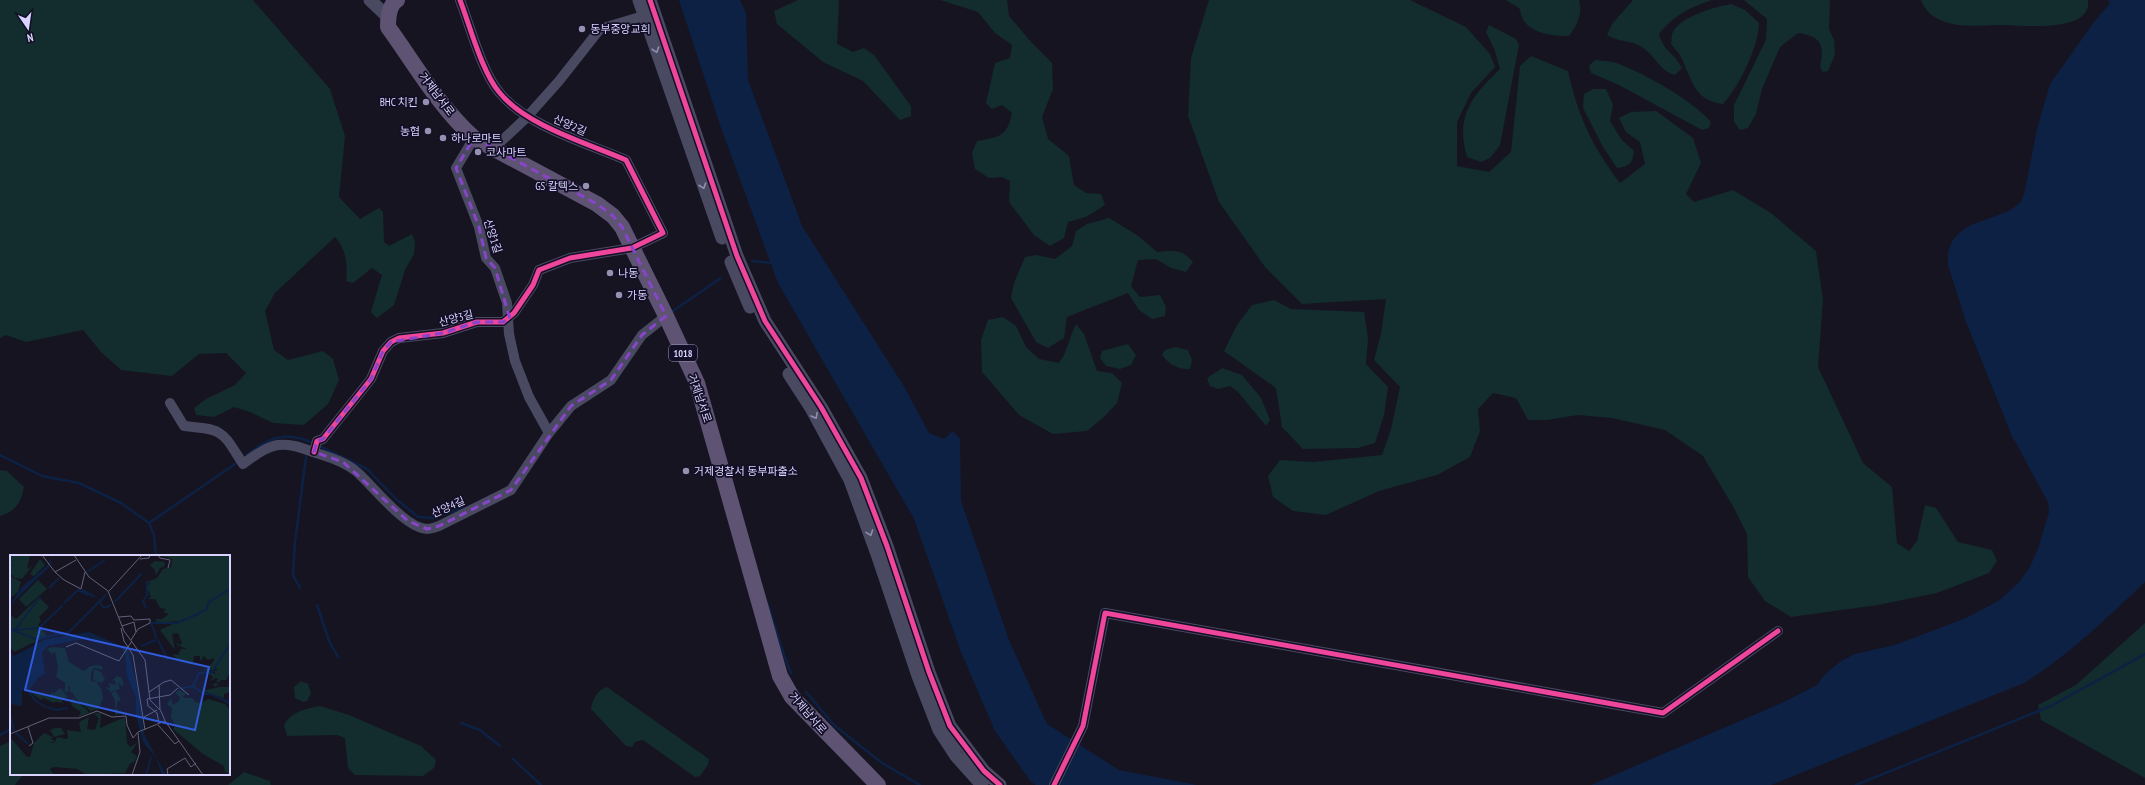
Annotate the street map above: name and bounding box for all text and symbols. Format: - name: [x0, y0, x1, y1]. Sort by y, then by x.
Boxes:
- north arrow: [8, 8, 48, 48]
- place label: 동부중앙교회: [590, 22, 651, 36]
- marker: 동부중앙교회: [577, 24, 587, 34]
- text: N: [26, 30, 35, 45]
- one-way arrow: [652, 47, 660, 54]
- street label: 거제남서로: [416, 70, 458, 118]
- place label: BHC 치킨: [380, 95, 418, 109]
- marker: BHC 치킨: [421, 97, 431, 107]
- street label: 산양2길: [551, 112, 589, 138]
- place label: 농협: [400, 124, 420, 138]
- marker: 농협: [423, 126, 433, 136]
- place label: 하나로마트: [451, 131, 502, 145]
- marker: 하나로마트: [438, 133, 448, 143]
- place label: 코사마트: [486, 145, 526, 159]
- marker: 코사마트: [473, 147, 483, 157]
- place label: GS 칼텍스: [535, 179, 578, 193]
- marker: GS 칼텍스: [581, 181, 591, 191]
- one-way arrow: [698, 183, 706, 190]
- street label: 산양1길: [481, 217, 505, 255]
- place label: 나동: [618, 266, 638, 280]
- marker: 나동: [605, 268, 615, 278]
- place label: 가동: [627, 288, 647, 302]
- marker: 가동: [614, 290, 624, 300]
- street label: 산양3길: [437, 307, 475, 329]
- road number: 1018: [669, 345, 697, 361]
- street label: 거제남서로: [685, 372, 715, 424]
- one-way arrow: [810, 411, 817, 419]
- place label: 거제경찰서 동부파출소: [694, 464, 798, 478]
- marker: 거제경찰서 동부파출소: [681, 466, 691, 476]
- street label: 산양4길: [429, 493, 467, 521]
- one-way arrow: [865, 529, 873, 536]
- inset map: [10, 555, 230, 775]
- street label: 거제남서로: [786, 689, 830, 737]

